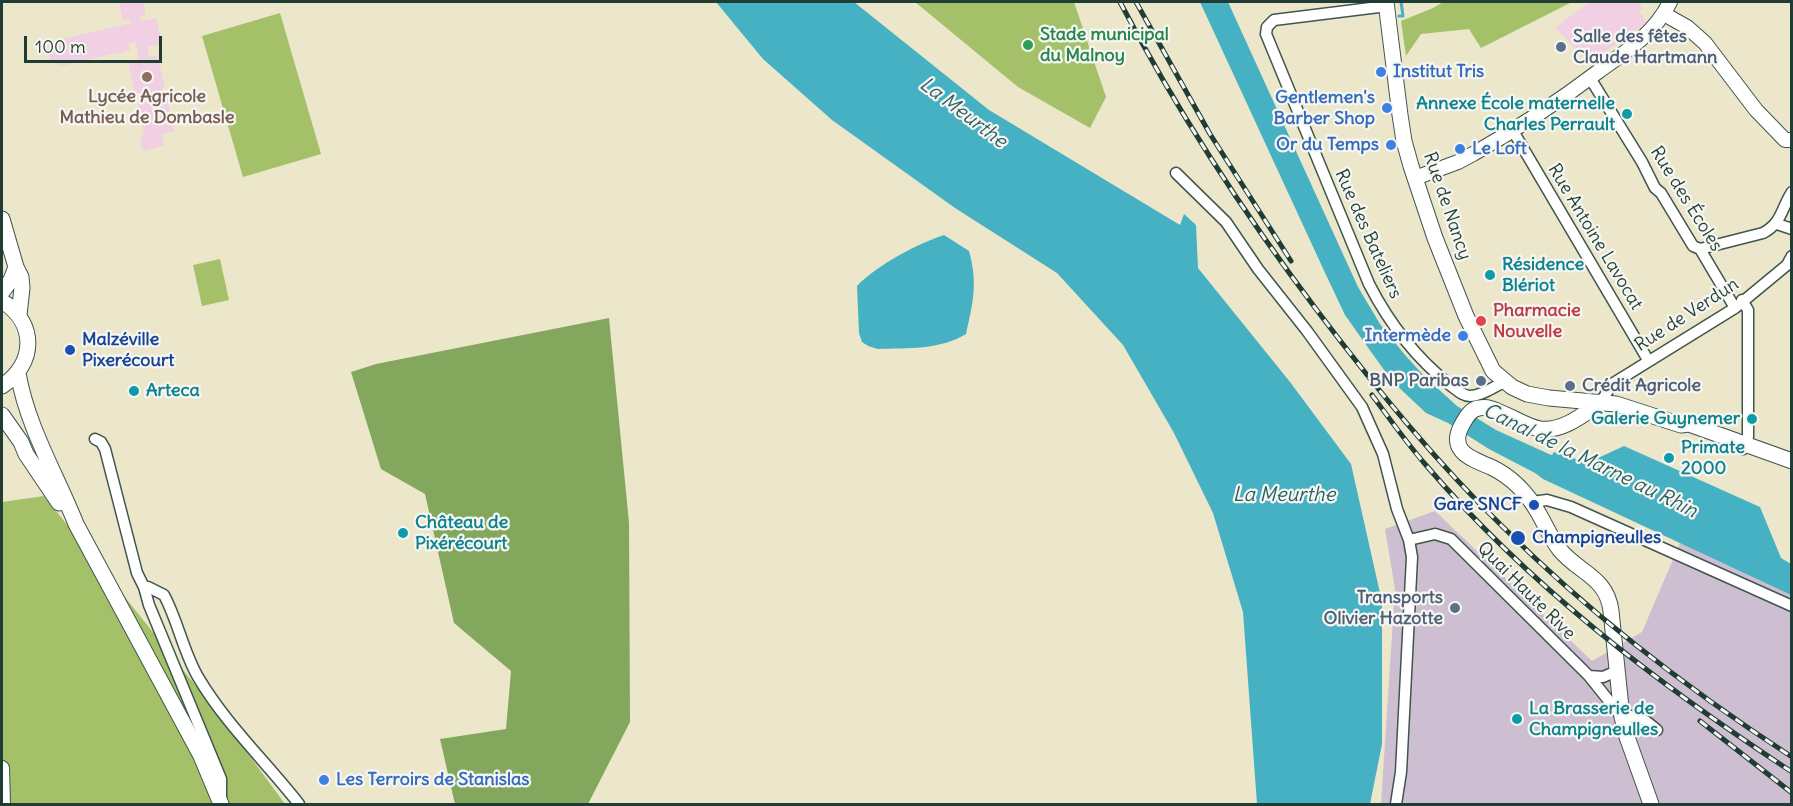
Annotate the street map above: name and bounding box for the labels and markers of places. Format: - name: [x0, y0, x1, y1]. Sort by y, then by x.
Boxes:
- place label: Stade municipal du Malnoy: [1040, 24, 1169, 66]
- place label: Salle des fêtes Claude Hartmann: [1573, 26, 1718, 68]
- marker: Stade municipal du Malnoy: [1021, 38, 1035, 52]
- marker: Salle des fêtes Claude Hartmann: [1554, 40, 1568, 54]
- place label: Institut Tris: [1393, 61, 1484, 83]
- marker: Institut Tris: [1374, 65, 1388, 79]
- marker: Lycée Agricole Mathieu de Dombasle: [140, 70, 154, 84]
- place label: Lycée Agricole Mathieu de Dombasle: [59, 86, 235, 128]
- place label: Gentlemen's Barber Shop: [1274, 87, 1375, 130]
- place label: Annexe École maternelle Charles Perrault: [1416, 93, 1615, 136]
- marker: Gentlemen's Barber Shop: [1380, 101, 1394, 115]
- marker: Annexe École maternelle Charles Perrault: [1620, 107, 1634, 121]
- place label: Or du Temps: [1276, 134, 1379, 156]
- marker: Or du Temps: [1384, 138, 1398, 152]
- place label: Le Loft: [1472, 138, 1527, 160]
- marker: Le Loft: [1453, 142, 1467, 156]
- place label: Résidence Blériot: [1502, 254, 1584, 296]
- marker: Résidence Blériot: [1483, 268, 1497, 282]
- place label: Pharmacie Nouvelle: [1493, 300, 1581, 342]
- marker: Pharmacie Nouvelle: [1474, 314, 1488, 328]
- place label: Intermède: [1364, 325, 1451, 347]
- place label: Malzéville Pixerécourt: [82, 329, 174, 372]
- marker: Intermède: [1456, 329, 1470, 343]
- marker: Malzéville Pixerécourt: [63, 343, 77, 357]
- place label: BNP Paribas: [1369, 370, 1469, 392]
- marker: BNP Paribas: [1474, 374, 1488, 388]
- place label: Crédit Agricole: [1582, 375, 1701, 397]
- marker: Crédit Agricole: [1563, 379, 1577, 393]
- place label: Arteca: [146, 380, 200, 402]
- marker: Arteca: [127, 384, 141, 398]
- place label: Galerie Guynemer: [1591, 408, 1740, 430]
- marker: Galerie Guynemer: [1745, 412, 1759, 426]
- place label: Primate 2000: [1681, 437, 1745, 480]
- marker: Primate 2000: [1662, 451, 1676, 465]
- place label: Gare SNCF: [1434, 494, 1522, 516]
- marker: Gare SNCF: [1527, 498, 1541, 512]
- place label: Château de Pixérécourt: [415, 512, 508, 554]
- marker: Château de Pixérécourt: [396, 526, 410, 540]
- place label: Champigneulles: [1532, 527, 1661, 549]
- marker: Champigneulles: [1509, 529, 1527, 547]
- place label: Transports Olivier Hazotte: [1324, 587, 1443, 630]
- marker: Transports Olivier Hazotte: [1448, 601, 1462, 615]
- place label: La Brasserie de Champigneulles: [1529, 698, 1658, 740]
- marker: La Brasserie de Champigneulles: [1510, 712, 1524, 726]
- place label: Les Terroirs de Stanislas: [336, 769, 529, 791]
- marker: Les Terroirs de Stanislas: [317, 773, 331, 787]

